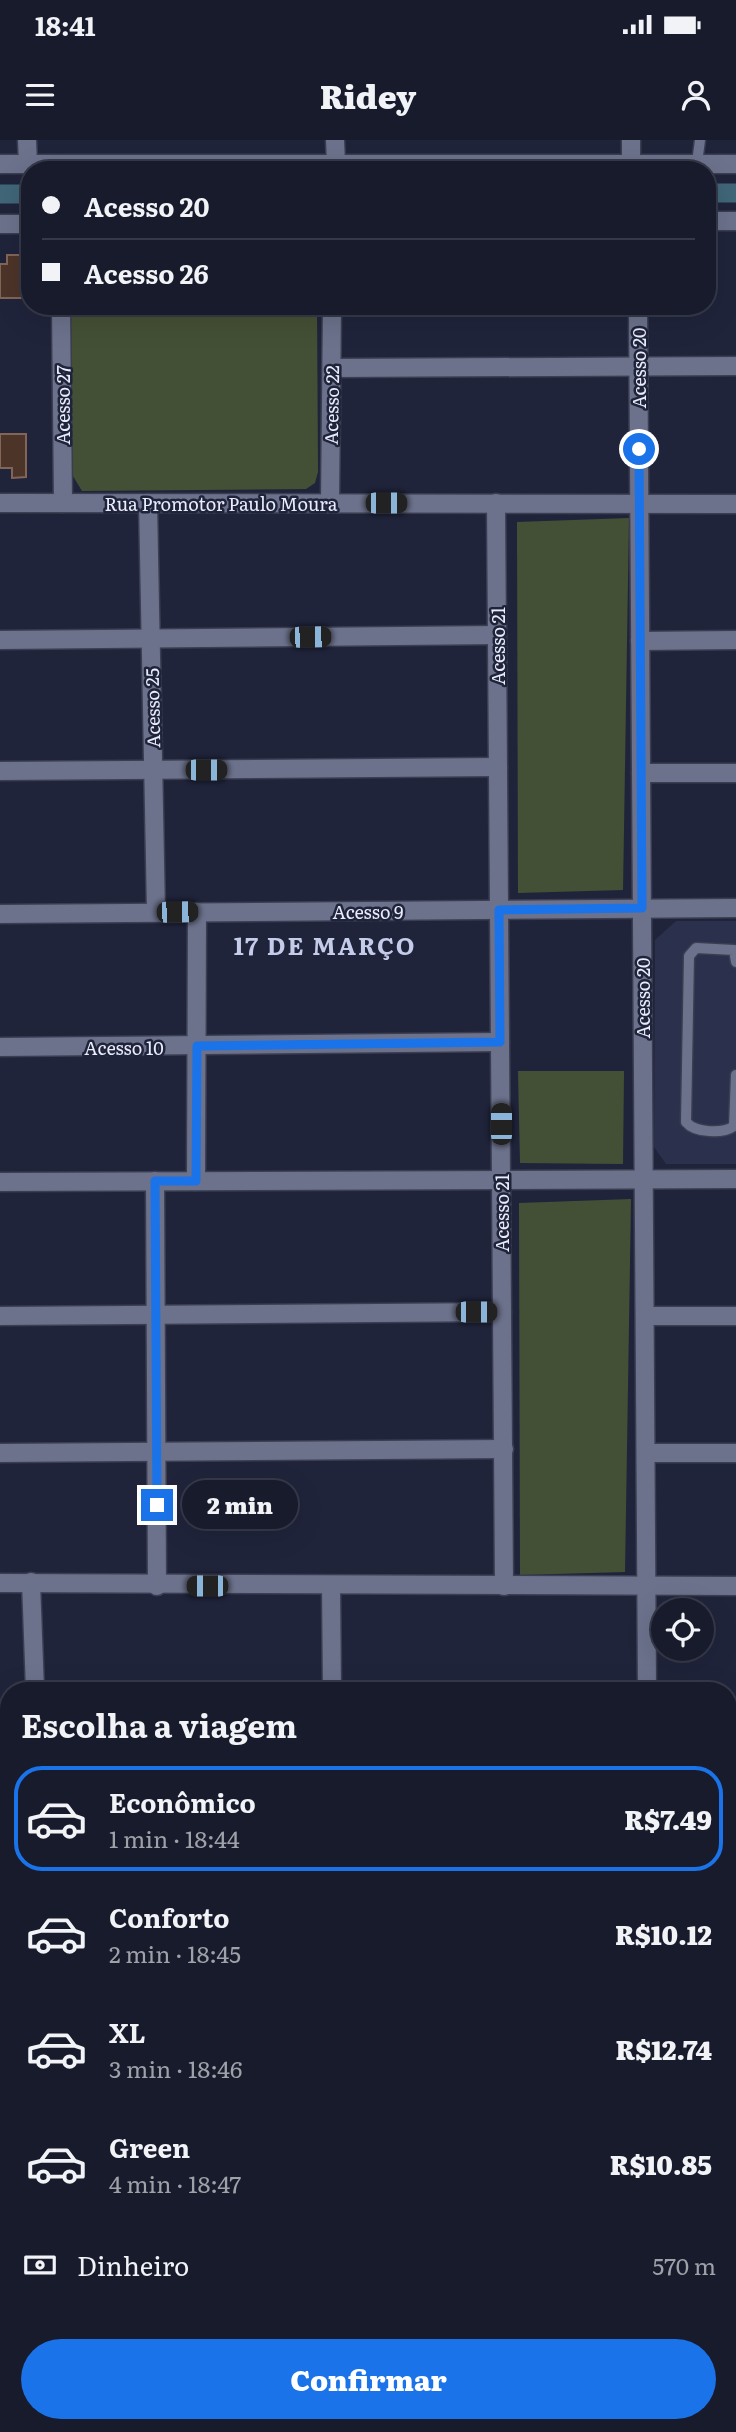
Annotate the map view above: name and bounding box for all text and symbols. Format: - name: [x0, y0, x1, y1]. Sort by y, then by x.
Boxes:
- text: 18:41: [35, 5, 96, 44]
- text: Ridey: [320, 71, 416, 119]
- icon: menu: [21, 76, 59, 114]
- icon: person: [677, 76, 715, 114]
- text: Acesso 20: [84, 186, 210, 225]
- text: Acesso 26: [84, 253, 209, 292]
- street label: Acesso 20: [625, 327, 652, 409]
- street label: Acesso 27: [49, 365, 76, 445]
- street label: Acesso 22: [317, 365, 345, 445]
- route start: [623, 433, 655, 465]
- street label: Rua Promotor Paulo Moura: [104, 490, 338, 517]
- car: [366, 493, 408, 514]
- street label: Acesso 21: [484, 607, 511, 685]
- car: [289, 626, 332, 648]
- street label: Acesso 25: [138, 668, 166, 748]
- car: [186, 760, 228, 781]
- street label: Acesso 9: [333, 898, 403, 925]
- car: [156, 901, 199, 923]
- district label: 17 DE MARÇO: [234, 927, 416, 962]
- street label: Acesso 20: [629, 957, 656, 1039]
- street label: Acesso 10: [84, 1034, 164, 1061]
- car: [491, 1103, 512, 1145]
- street label: Acesso 21: [488, 1174, 515, 1252]
- car: [456, 1302, 498, 1323]
- callout: 2 min: [182, 1480, 297, 1530]
- text: 2 min: [207, 1487, 273, 1521]
- route end: [141, 1489, 173, 1521]
- car: [187, 1576, 229, 1597]
- map controls: [651, 1598, 714, 1661]
- button: locate: [651, 1598, 714, 1661]
- text: Escolha a viagem: [21, 1700, 297, 1748]
- text: Econômico: [109, 1782, 256, 1821]
- icon: car: [25, 1787, 88, 1850]
- text: R$7.49: [624, 1799, 712, 1838]
- text: 1 min · 18:44: [109, 1821, 240, 1855]
- text: Conforto: [109, 1897, 229, 1936]
- icon: car: [25, 1902, 88, 1965]
- text: R$10.12: [615, 1914, 712, 1953]
- text: 2 min · 18:45: [109, 1936, 241, 1970]
- text: XL: [109, 2012, 146, 2051]
- icon: car: [25, 2017, 88, 2080]
- text: R$12.74: [616, 2029, 712, 2068]
- text: 3 min · 18:46: [109, 2051, 242, 2085]
- text: Green: [109, 2127, 190, 2166]
- icon: car: [25, 2132, 88, 2195]
- text: R$10.85: [610, 2144, 712, 2183]
- text: 4 min · 18:47: [109, 2166, 241, 2200]
- text: Dinheiro: [77, 2245, 189, 2284]
- icon: cash: [21, 2246, 59, 2284]
- text: 570 m: [653, 2248, 716, 2282]
- button: Confirmar: [21, 2339, 716, 2419]

